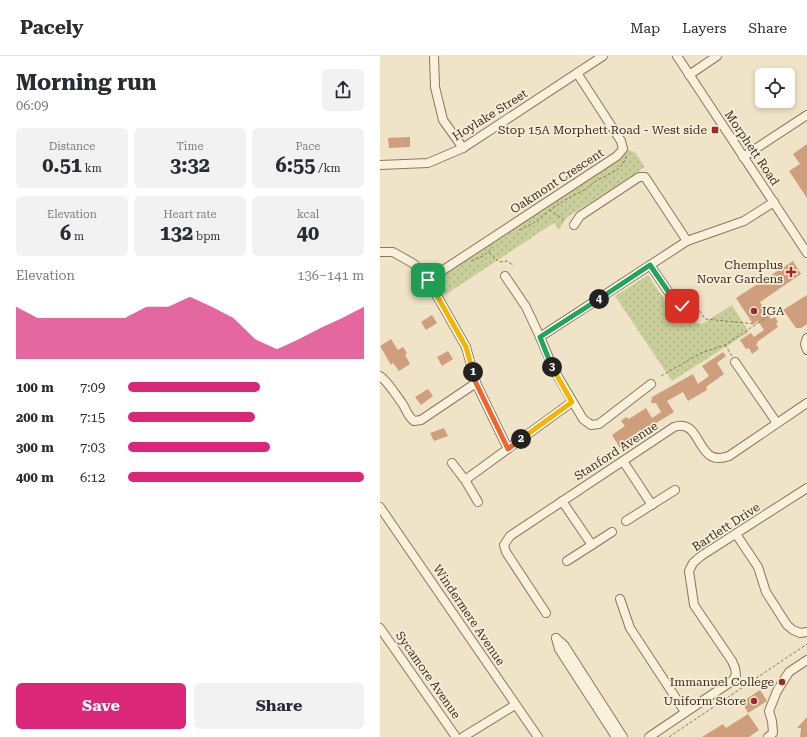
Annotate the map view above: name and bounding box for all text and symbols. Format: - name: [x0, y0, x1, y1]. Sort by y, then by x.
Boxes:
- text: Pacely: [20, 16, 84, 39]
- text: Map: [630, 20, 660, 36]
- text: Layers: [682, 20, 726, 36]
- text: Share: [748, 20, 787, 36]
- map controls: [755, 68, 795, 108]
- button: locate: [755, 68, 795, 108]
- button: share: [322, 69, 364, 111]
- text: Morning run: [16, 70, 157, 95]
- street label: Hoylake Street: [450, 86, 530, 144]
- text: 06:09: [16, 98, 48, 113]
- street label: Morphett Road: [722, 108, 782, 188]
- place label: Stop 15A Morphett Road - West side: [498, 123, 707, 137]
- marker: Stop 15A Morphett Road - West side: [710, 125, 720, 135]
- text: Distance: [49, 140, 95, 153]
- text: Time: [177, 140, 203, 153]
- text: Pace: [296, 140, 320, 153]
- street label: Oakmont Crescent: [508, 145, 607, 216]
- text: 0.51: [42, 153, 82, 177]
- text: 3:32: [170, 153, 210, 177]
- text: 6:55: [276, 153, 315, 177]
- text: km: [82, 162, 102, 175]
- text: /km: [315, 162, 340, 175]
- text: Elevation: [47, 208, 97, 221]
- text: Heart rate: [164, 208, 216, 221]
- text: kcal: [297, 208, 319, 221]
- text: 6: [60, 221, 71, 245]
- text: 132: [160, 221, 193, 245]
- text: 40: [297, 221, 319, 245]
- text: m: [71, 230, 84, 243]
- text: bpm: [193, 230, 220, 243]
- place label: Chemplus Novar Gardens: [697, 258, 783, 286]
- pin: [411, 263, 445, 297]
- marker: Chemplus Novar Gardens: [786, 267, 796, 277]
- text: Elevation: [16, 268, 75, 283]
- text: 136–141 m: [297, 268, 364, 283]
- icon: arrive: [417, 269, 439, 291]
- pin: 4: [589, 289, 609, 309]
- pin: [665, 289, 699, 323]
- text: 4: [596, 292, 602, 305]
- icon: check: [671, 295, 693, 317]
- place label: IGA: [762, 304, 785, 318]
- marker: IGA: [749, 306, 759, 316]
- pin: 3: [542, 357, 562, 377]
- text: 3: [549, 360, 555, 373]
- pin: 1: [463, 362, 483, 382]
- text: 1: [470, 365, 476, 378]
- text: 100 m: [16, 380, 54, 395]
- text: 7:09: [80, 380, 105, 395]
- text: 200 m: [16, 410, 54, 425]
- text: 7:15: [80, 410, 105, 425]
- street label: Stanford Avenue: [572, 419, 661, 483]
- pin: 2: [511, 429, 531, 449]
- text: 2: [518, 432, 524, 445]
- text: 300 m: [16, 440, 54, 455]
- text: 7:03: [80, 440, 105, 455]
- text: 400 m: [16, 470, 54, 485]
- text: 6:12: [80, 470, 105, 485]
- street label: Bartlett Drive: [690, 500, 763, 554]
- street label: Windermere Avenue: [430, 562, 508, 668]
- street label: Sycamore Avenue: [393, 629, 464, 722]
- place label: Immanuel College: [670, 675, 774, 689]
- marker: Immanuel College: [777, 677, 787, 687]
- button: Save: [16, 683, 186, 729]
- button: Share: [194, 683, 364, 729]
- place label: Uniform Store: [664, 694, 746, 708]
- marker: Uniform Store: [749, 696, 759, 706]

